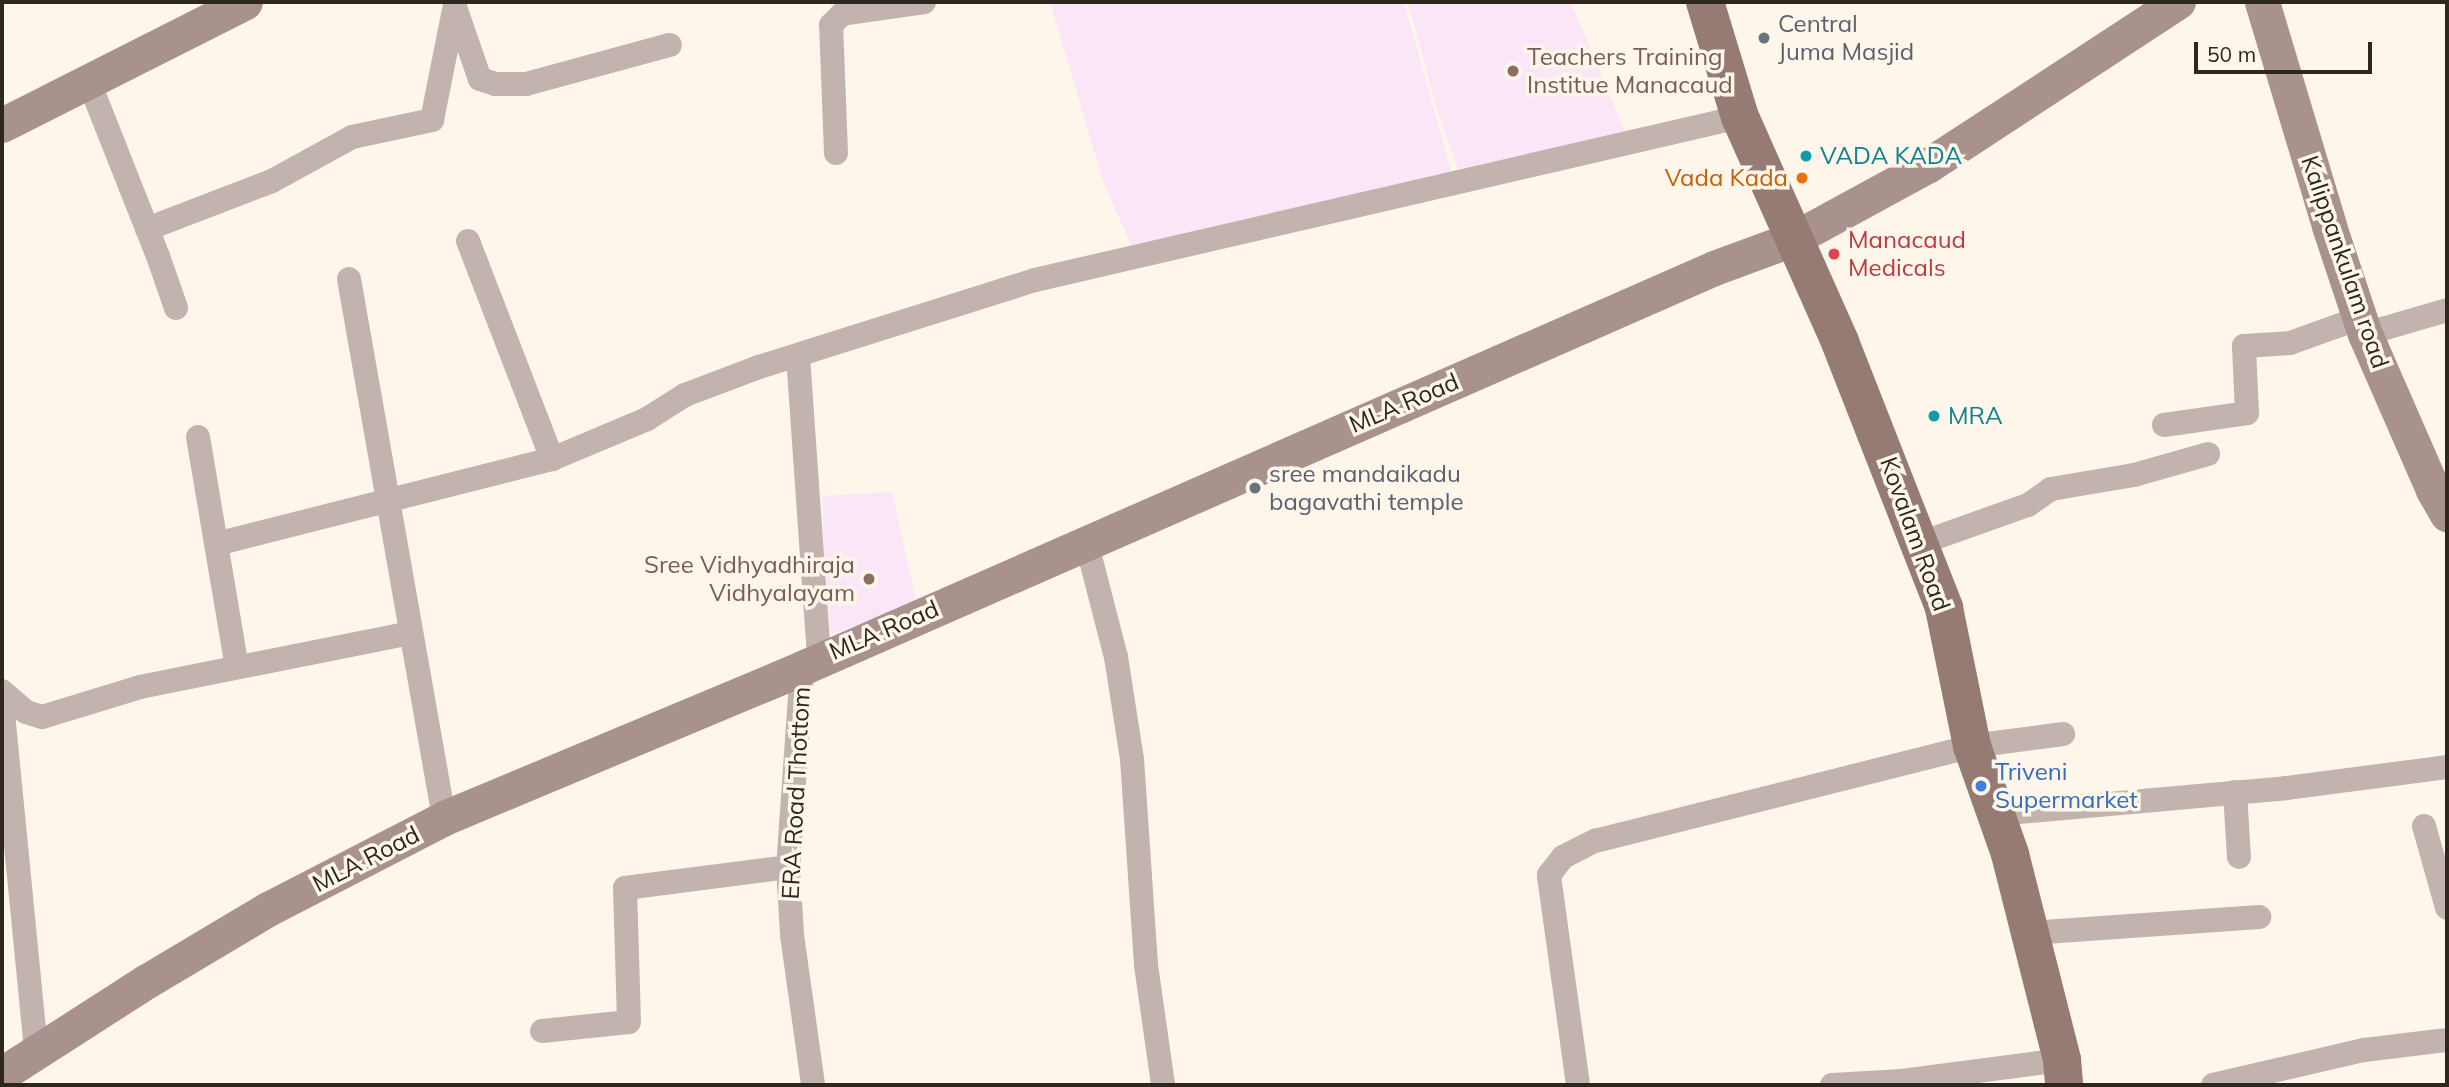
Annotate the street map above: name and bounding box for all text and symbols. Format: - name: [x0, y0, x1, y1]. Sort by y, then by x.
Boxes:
- place label: Central Juma Masjid: [1778, 10, 1914, 66]
- scale bar: [2197, 28, 2376, 72]
- marker: Central Juma Masjid: [1756, 30, 1772, 46]
- text: 50 m: [2207, 41, 2256, 67]
- place label: Teachers Training Institue Manacaud: [1527, 43, 1733, 99]
- marker: Teachers Training Institue Manacaud: [1505, 63, 1521, 79]
- place label: VADA KADA: [1820, 142, 1962, 170]
- marker: VADA KADA: [1798, 148, 1814, 164]
- street label: Kalippankulam road: [2295, 152, 2395, 372]
- place label: Vada Kada: [1665, 164, 1788, 192]
- marker: Vada Kada: [1794, 170, 1810, 186]
- place label: Manacaud Medicals: [1848, 226, 1966, 282]
- marker: Manacaud Medicals: [1826, 246, 1842, 262]
- street label: MLA Road: [1345, 367, 1463, 439]
- place label: MRA: [1948, 402, 2003, 430]
- marker: MRA: [1926, 408, 1942, 424]
- street label: Kovalam Road: [1874, 453, 1956, 615]
- place label: sree mandaikadu bagavathi temple: [1269, 460, 1463, 516]
- marker: sree mandaikadu bagavathi temple: [1247, 480, 1263, 496]
- place label: Sree Vidhyadhiraja Vidhyalayam: [644, 551, 855, 607]
- marker: Sree Vidhyadhiraja Vidhyalayam: [861, 571, 877, 587]
- street label: MLA Road: [825, 594, 943, 666]
- street label: ERA Road Thottom: [776, 686, 816, 900]
- place label: Triveni Supermarket: [1995, 758, 2138, 814]
- marker: Triveni Supermarket: [1973, 778, 1989, 794]
- street label: MLA Road: [308, 820, 424, 898]

